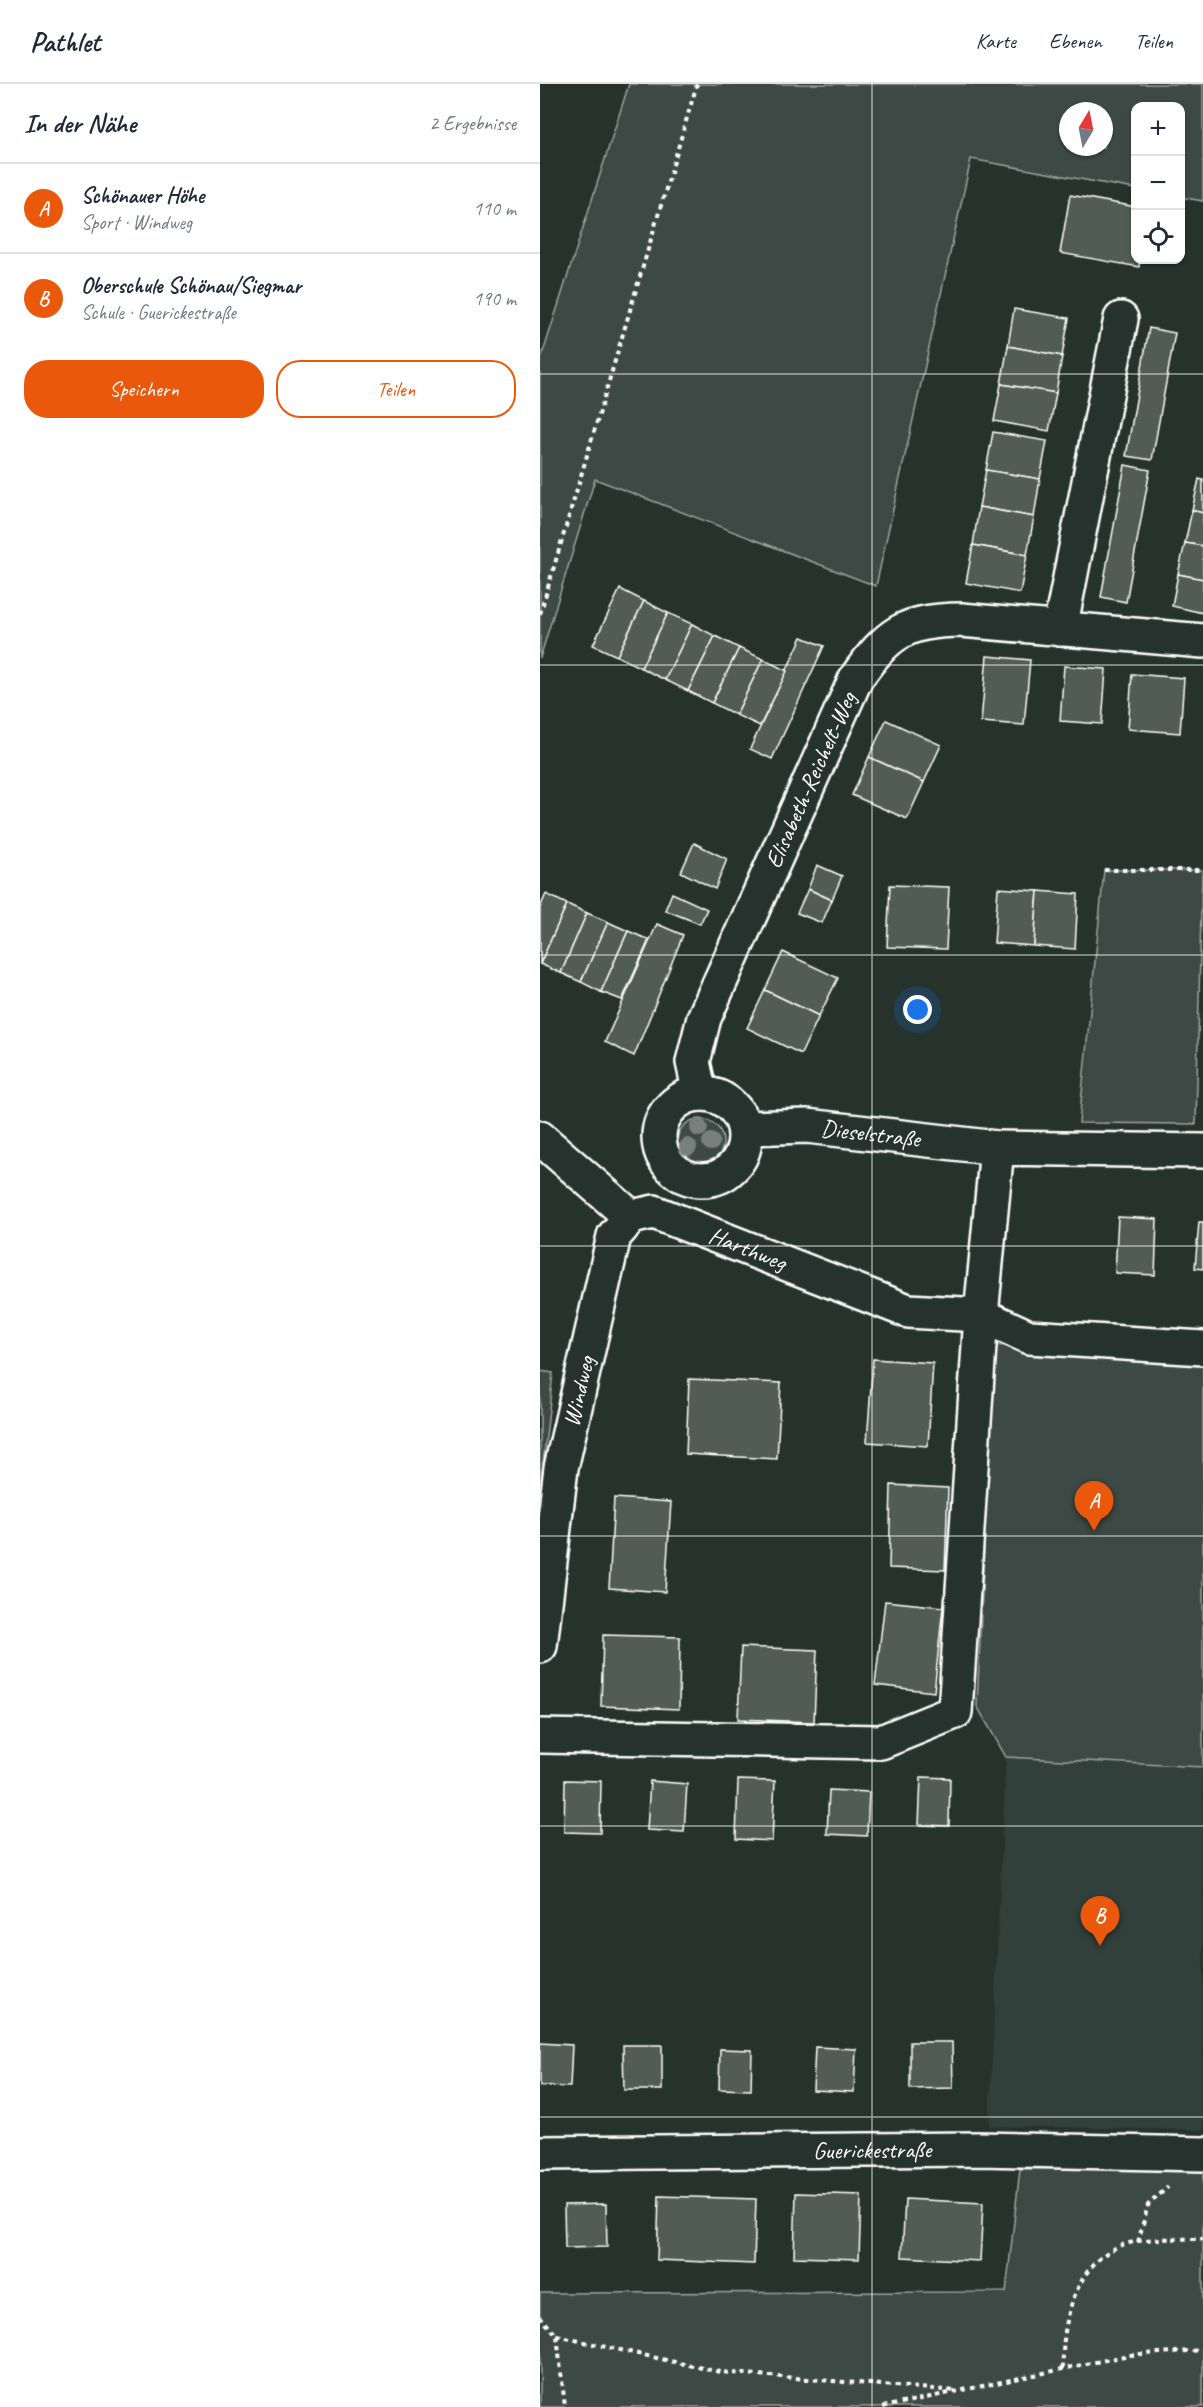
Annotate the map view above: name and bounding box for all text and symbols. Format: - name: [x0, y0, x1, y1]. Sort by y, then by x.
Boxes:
- text: Pathlet: [30, 24, 100, 59]
- text: Karte: [976, 28, 1016, 54]
- text: Ebenen: [1049, 28, 1102, 54]
- text: Teilen: [1135, 28, 1173, 54]
- north arrow: [1059, 102, 1113, 156]
- map controls: [1131, 102, 1185, 264]
- button: +: [1131, 102, 1185, 156]
- text: In der Nähe: [24, 107, 136, 140]
- text: 2 Ergebnisse: [429, 111, 516, 136]
- button: −: [1131, 156, 1185, 210]
- text: Schönauer Höhe: [81, 182, 204, 210]
- text: A: [38, 196, 49, 221]
- text: 110 m: [473, 196, 516, 221]
- text: Sport · Windweg: [81, 210, 192, 235]
- button: locate: [1131, 210, 1185, 264]
- text: Oberschule Schönau/Siegmar: [81, 272, 301, 300]
- text: B: [38, 286, 49, 311]
- text: 190 m: [473, 286, 516, 311]
- text: Schule · Guerickestraße: [81, 300, 236, 325]
- button: Speichern: [24, 360, 264, 418]
- button: Teilen: [276, 360, 516, 418]
- street label: Elisabeth-Reichelt-Weg: [758, 686, 864, 873]
- your location: [903, 995, 932, 1024]
- street label: Dieselstraße: [820, 1113, 924, 1154]
- street label: Harthweg: [705, 1220, 793, 1278]
- street label: Windweg: [556, 1352, 601, 1429]
- pin: A: [1074, 1482, 1114, 1531]
- pin: B: [1080, 1896, 1120, 1946]
- street label: Guerickestraße: [813, 2134, 933, 2166]

